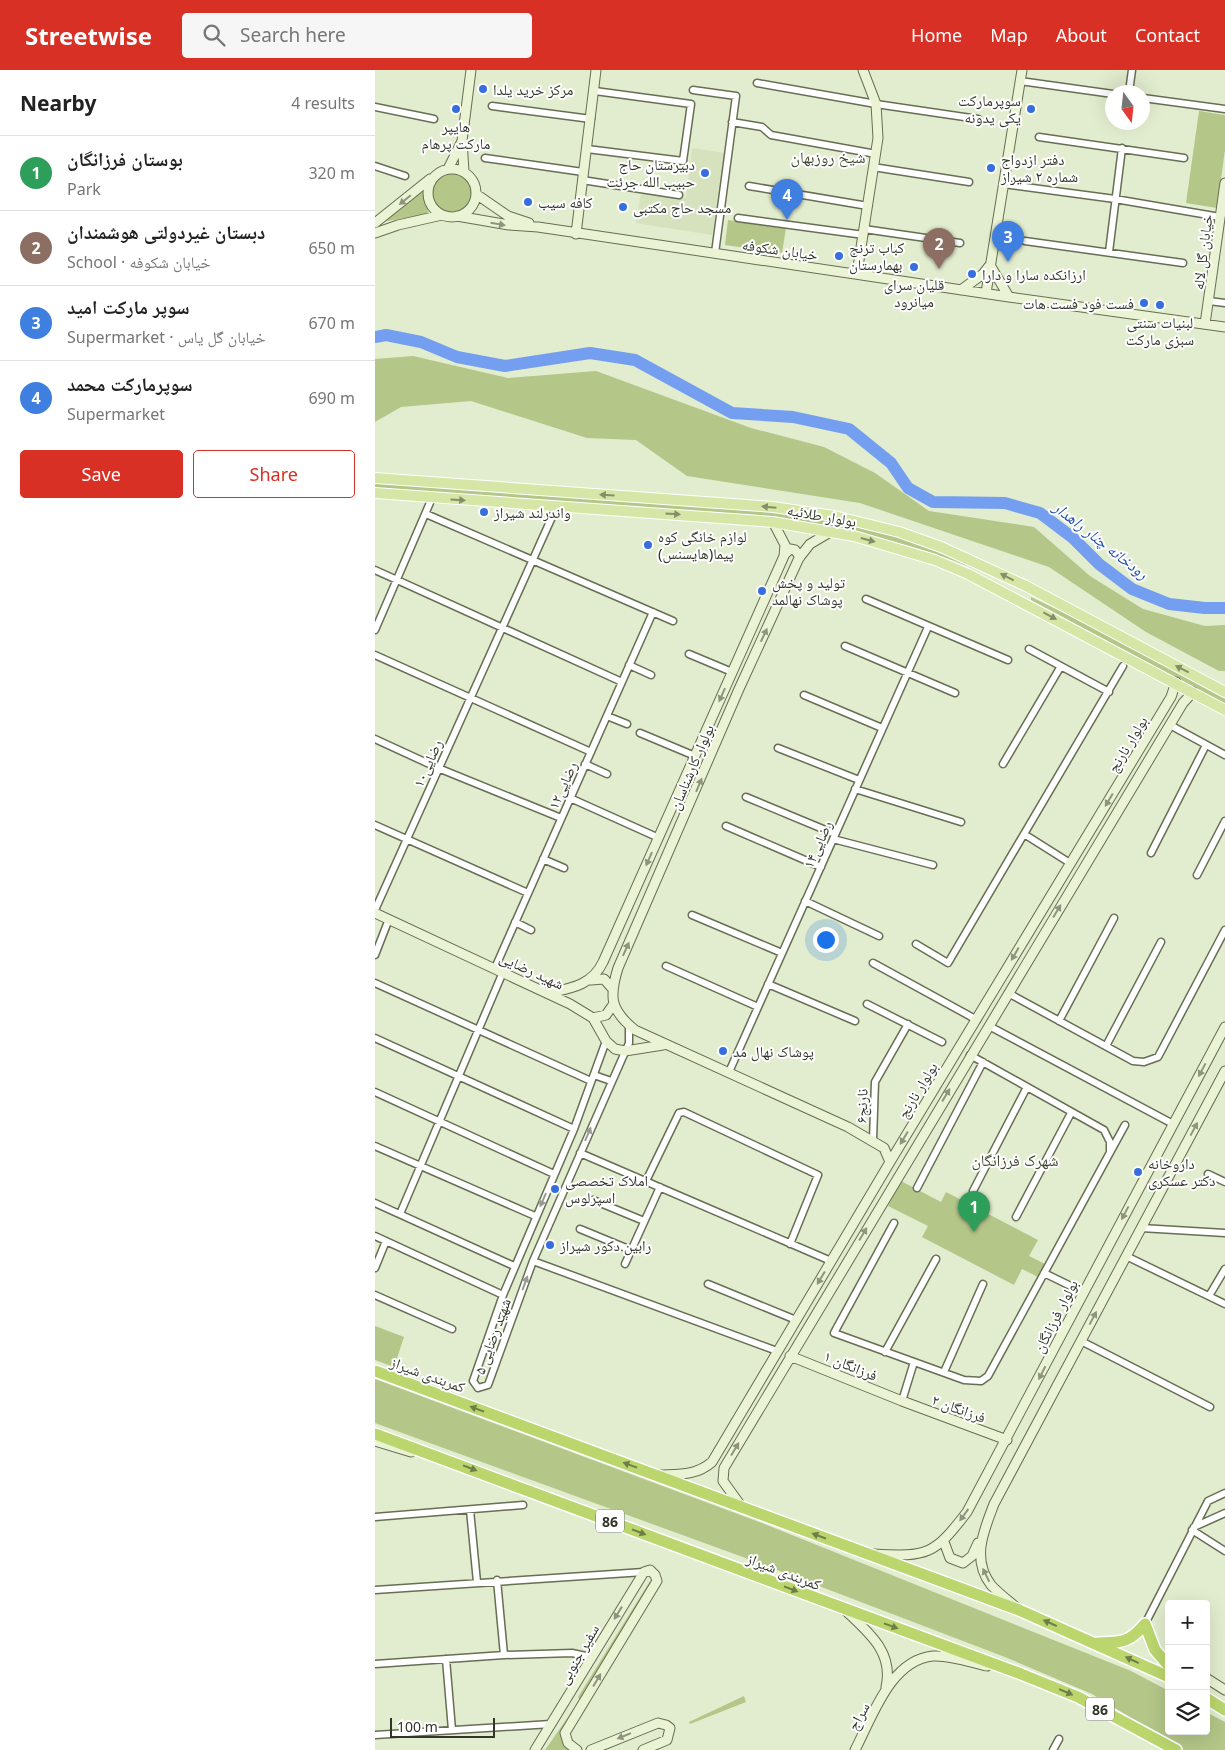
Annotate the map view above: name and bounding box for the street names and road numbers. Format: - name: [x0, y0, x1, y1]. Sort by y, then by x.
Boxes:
- street label: خیابان گل لاله: [1187, 213, 1218, 291]
- street label: خیابان شکوفه: [741, 234, 820, 265]
- street label: بولوار طلائیه: [786, 499, 858, 531]
- street label: بولوار نارنج: [1102, 712, 1153, 776]
- street label: بولوار کارشناسان: [664, 721, 719, 813]
- street label: رضایی۱۰: [408, 736, 447, 790]
- street label: رضایی۱۲: [543, 758, 582, 812]
- street label: رضایی۱۴: [798, 817, 837, 871]
- street label: شهید رضایی: [496, 946, 568, 995]
- street label: بولوار نارنج: [892, 1058, 943, 1122]
- street label: نارنج۶: [850, 1088, 873, 1124]
- street label: بولوار فرزانگان: [1028, 1276, 1083, 1357]
- street label: شهید رضایی ۵: [469, 1295, 516, 1377]
- street label: فرزانگان ۱: [821, 1345, 881, 1386]
- street label: کمربندی شیراز: [387, 1351, 468, 1398]
- street label: فرزانگان ۲: [929, 1389, 989, 1428]
- road number: 86: [596, 1510, 624, 1532]
- street label: کمربندی شیراز: [743, 1547, 824, 1595]
- street label: سفیر جنوبی: [553, 1620, 604, 1688]
- street label: سراج: [842, 1698, 875, 1734]
- road number: 86: [1086, 1698, 1114, 1720]

